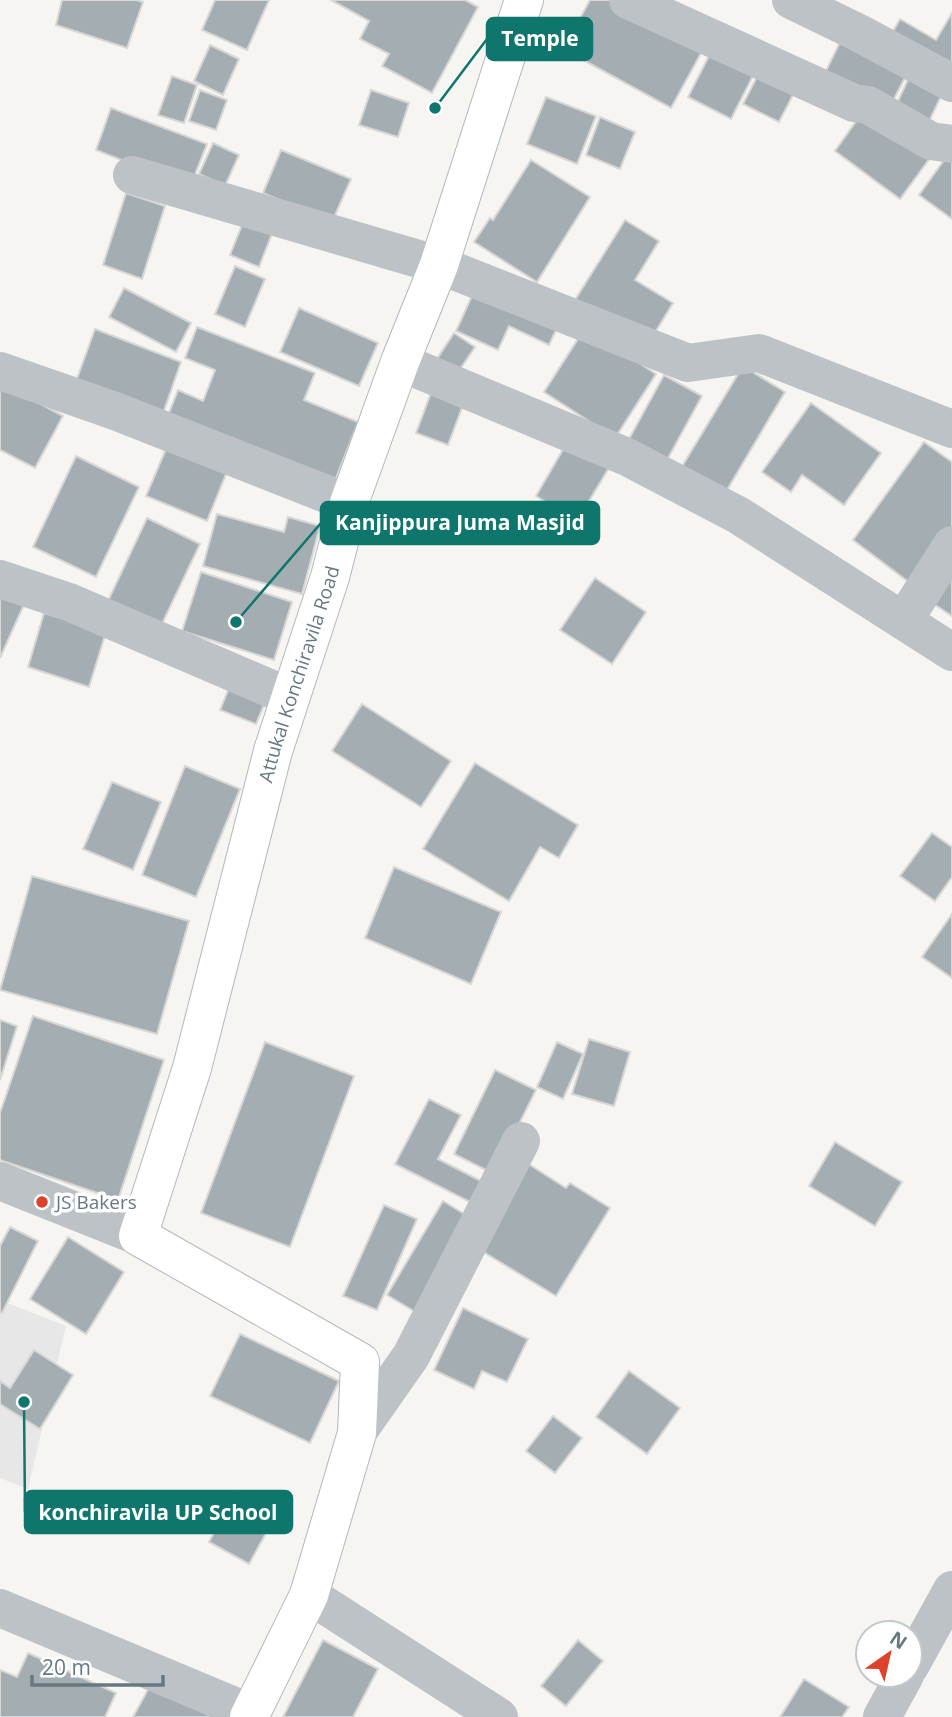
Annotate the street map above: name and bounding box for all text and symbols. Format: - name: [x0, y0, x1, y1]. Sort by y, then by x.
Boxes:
- callout: Temple: [487, 18, 592, 60]
- text: Temple: [501, 24, 579, 52]
- callout: Kanjippura Juma Masjid: [321, 502, 599, 544]
- text: Kanjippura Juma Masjid: [335, 508, 585, 536]
- street label: Attukal Konchiravila Road: [252, 563, 345, 785]
- place label: JS Bakers: [54, 1189, 137, 1215]
- marker: JS Bakers: [34, 1194, 50, 1210]
- callout: konchiravila UP School: [25, 1491, 292, 1533]
- text: konchiravila UP School: [38, 1498, 278, 1526]
- north arrow: [854, 1619, 924, 1689]
- text: N: [885, 1625, 912, 1655]
- scale bar: [32, 1644, 163, 1688]
- text: 20 m: [42, 1653, 91, 1681]

